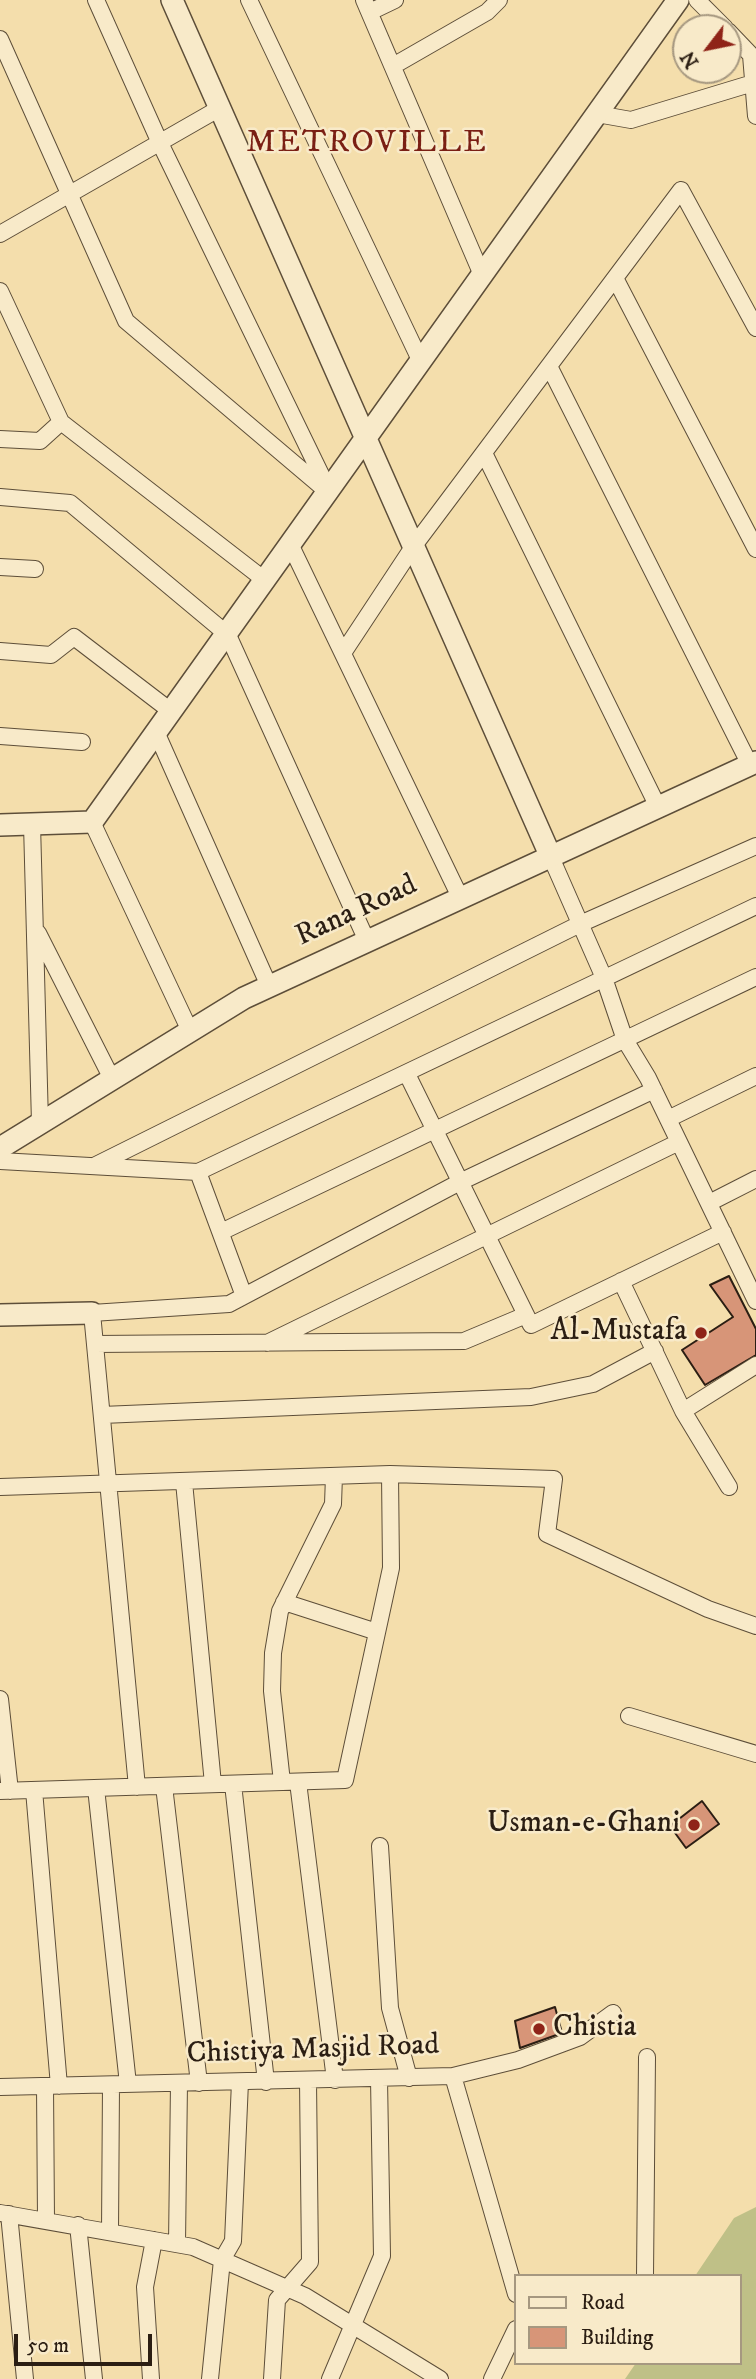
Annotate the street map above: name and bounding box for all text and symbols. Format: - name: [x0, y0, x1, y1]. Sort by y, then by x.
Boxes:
- north arrow: [672, 14, 742, 84]
- text: N: [677, 47, 704, 72]
- district label: METROVILLE: [247, 125, 487, 163]
- street label: Rana Road: [291, 868, 423, 956]
- place label: Al-Mustafa: [551, 1315, 687, 1351]
- marker: Al-Mustafa: [693, 1325, 709, 1341]
- place label: Usman-e-Ghani: [487, 1807, 680, 1843]
- marker: Usman-e-Ghani: [686, 1817, 702, 1833]
- place label: Chistia: [553, 2011, 637, 2047]
- marker: Chistia: [531, 2021, 547, 2037]
- street label: Chistiya Masjid Road: [186, 2029, 440, 2073]
- legend: [514, 2274, 742, 2365]
- text: Road: [581, 2290, 625, 2316]
- scale bar: [18, 2320, 156, 2364]
- text: Building: [581, 2325, 653, 2351]
- text: 50 m: [27, 2333, 69, 2359]

